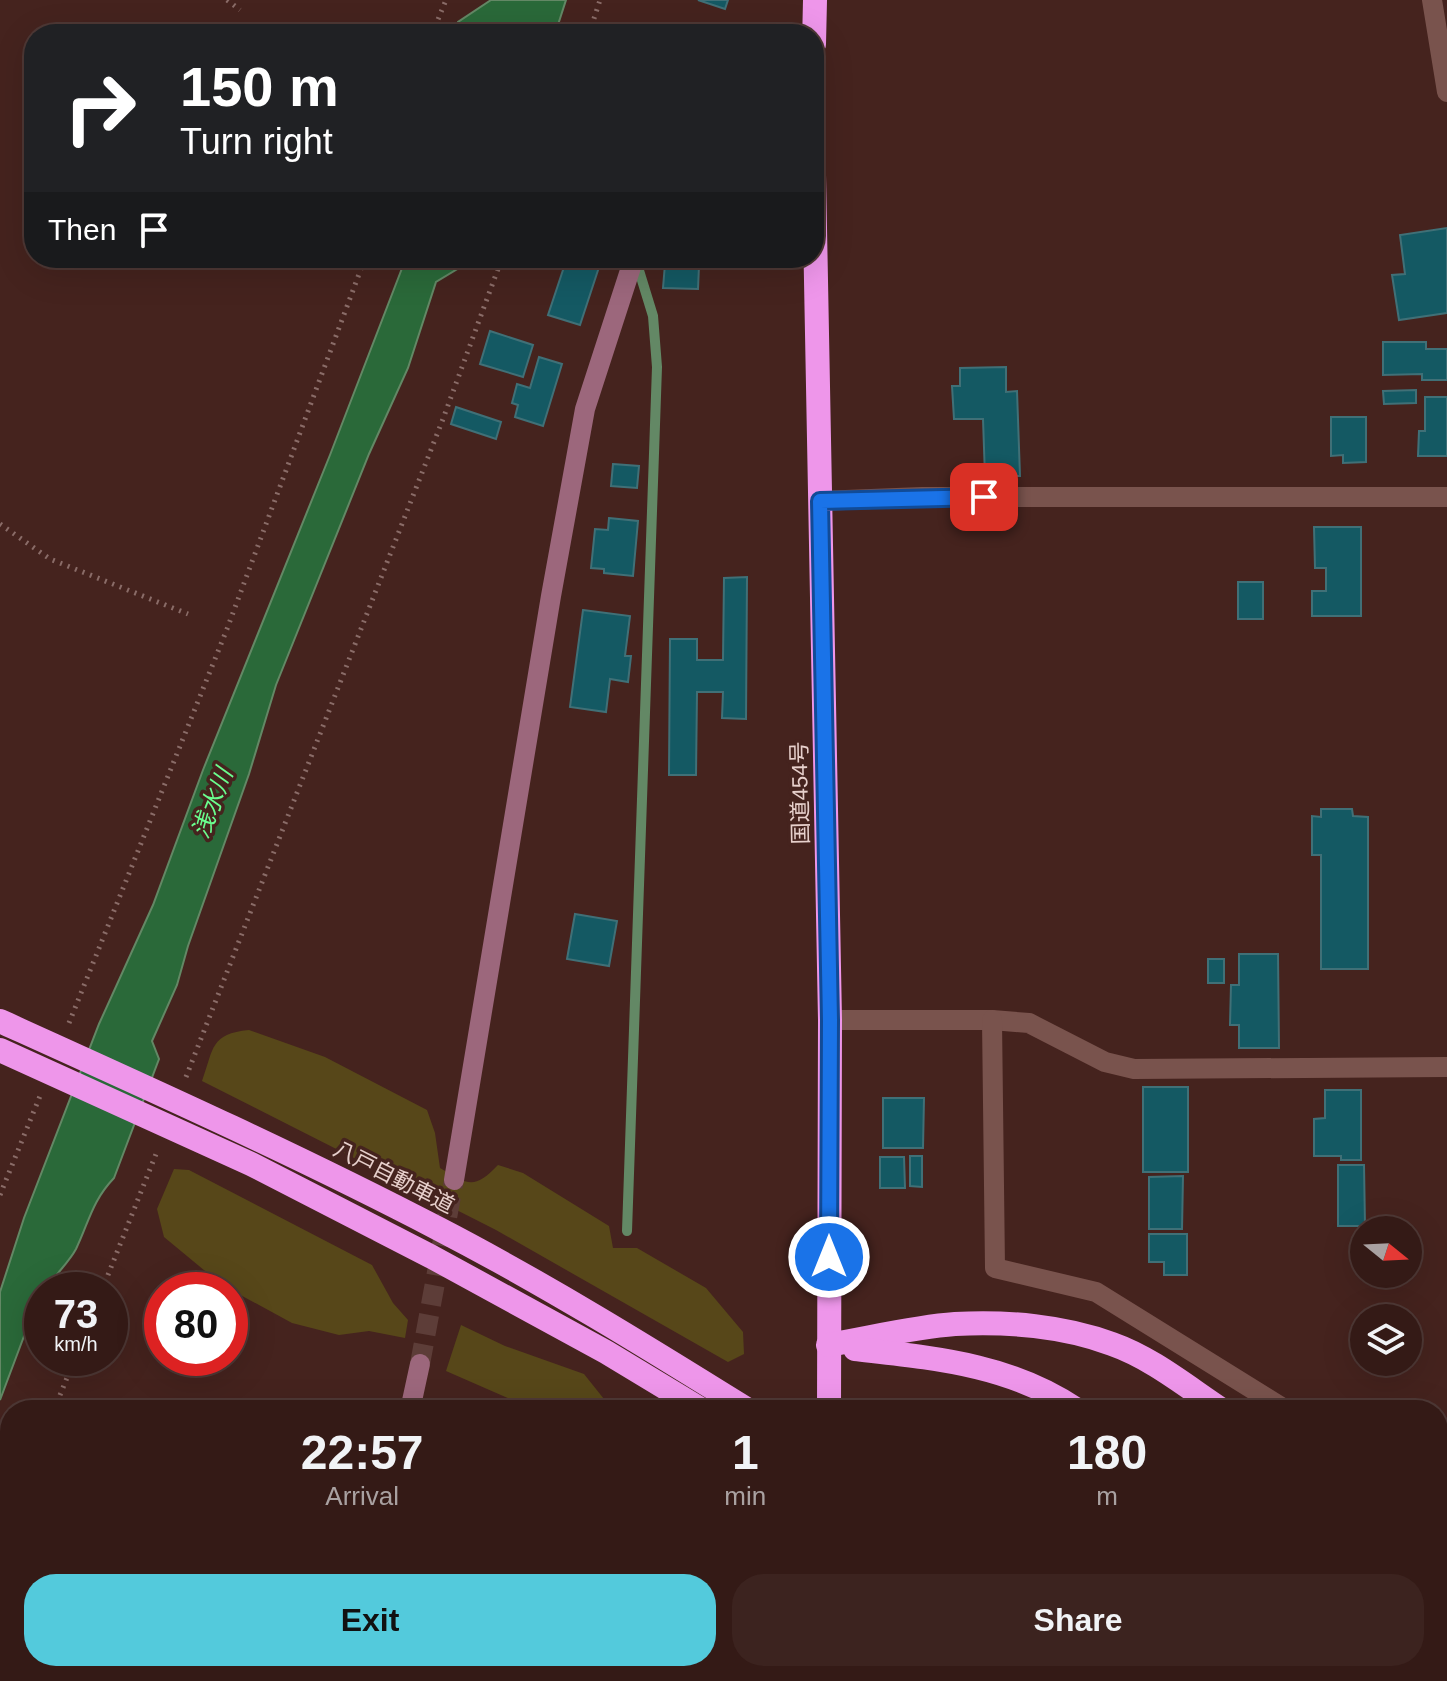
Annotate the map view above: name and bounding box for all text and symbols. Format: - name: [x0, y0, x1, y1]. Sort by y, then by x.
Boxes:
- text: 150 m: [180, 55, 339, 118]
- icon: right: [48, 56, 152, 160]
- text: Turn right: [180, 121, 333, 162]
- icon: arrive: [132, 208, 176, 252]
- text: Then: [48, 213, 116, 246]
- pin: [950, 463, 1018, 531]
- icon: arrive: [962, 475, 1006, 519]
- street label: 国道454号: [787, 741, 813, 845]
- water label: 浅水川: [186, 762, 239, 841]
- street label: 八戸自動車道: [330, 1136, 458, 1218]
- position arrow: [787, 1215, 871, 1299]
- north arrow: [1350, 1216, 1422, 1288]
- map controls: [1350, 1216, 1422, 1376]
- speed limit sign: 80: [144, 1272, 248, 1376]
- text: 73: [54, 1292, 98, 1336]
- button: layers: [1350, 1304, 1422, 1376]
- text: km/h: [54, 1333, 98, 1355]
- text: 22:57: [301, 1426, 424, 1479]
- text: 1: [732, 1426, 759, 1479]
- text: 180: [1067, 1426, 1147, 1479]
- text: Arrival: [325, 1481, 399, 1511]
- text: min: [724, 1481, 766, 1511]
- text: m: [1096, 1481, 1118, 1511]
- button: Exit: [24, 1574, 716, 1666]
- button: Share: [732, 1574, 1424, 1666]

